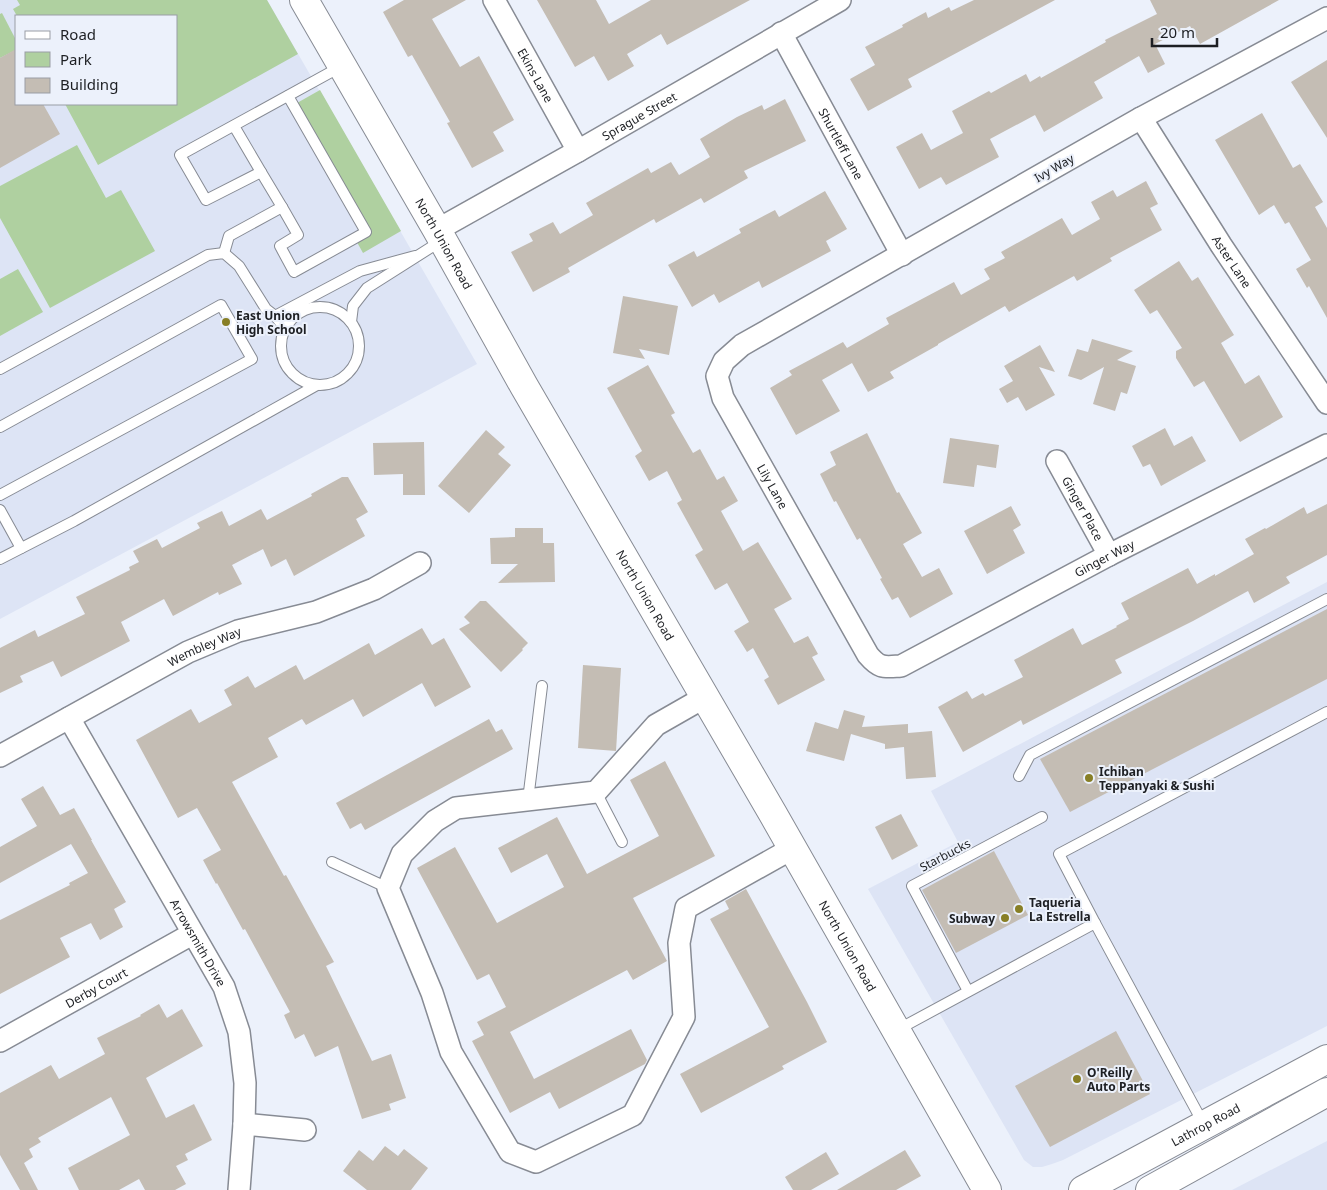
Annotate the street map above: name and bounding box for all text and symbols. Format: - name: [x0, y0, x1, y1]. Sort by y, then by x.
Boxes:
- legend: [15, 15, 178, 105]
- scale bar: [1152, 15, 1217, 47]
- text: 20 m: [1160, 22, 1195, 42]
- text: Road: [60, 24, 96, 44]
- street label: Ekins Lane: [514, 45, 558, 106]
- text: Park: [60, 49, 92, 69]
- text: Building: [60, 74, 118, 94]
- street label: Sprague Street: [598, 87, 680, 144]
- street label: Shurtleff Lane: [815, 105, 868, 183]
- street label: Ivy Way: [1031, 149, 1078, 186]
- street label: North Union Road: [412, 195, 477, 292]
- street label: Aster Lane: [1208, 232, 1256, 291]
- place label: East Union High School: [236, 307, 306, 338]
- marker: East Union High School: [220, 316, 232, 328]
- street label: Lily Lane: [753, 461, 792, 512]
- street label: Ginger Place: [1058, 473, 1108, 544]
- street label: Ginger Way: [1071, 535, 1138, 581]
- street label: North Union Road: [612, 546, 679, 643]
- street label: Wembley Way: [164, 622, 244, 670]
- place label: Ichiban Teppanyaki & Sushi: [1099, 763, 1215, 794]
- marker: Ichiban Teppanyaki & Sushi: [1083, 772, 1095, 784]
- street label: Starbucks: [917, 834, 974, 875]
- place label: Taqueria La Estrella: [1029, 894, 1091, 925]
- street label: Arrowsmith Drive: [166, 895, 230, 990]
- street label: North Union Road: [815, 897, 881, 994]
- marker: Taqueria La Estrella: [1013, 903, 1025, 915]
- place label: Subway: [949, 910, 995, 927]
- marker: Subway: [999, 912, 1011, 924]
- street label: Derby Court: [62, 963, 131, 1012]
- place label: O'Reilly Auto Parts: [1087, 1064, 1150, 1095]
- marker: O'Reilly Auto Parts: [1071, 1073, 1083, 1085]
- street label: Lathrop Road: [1168, 1099, 1243, 1150]

